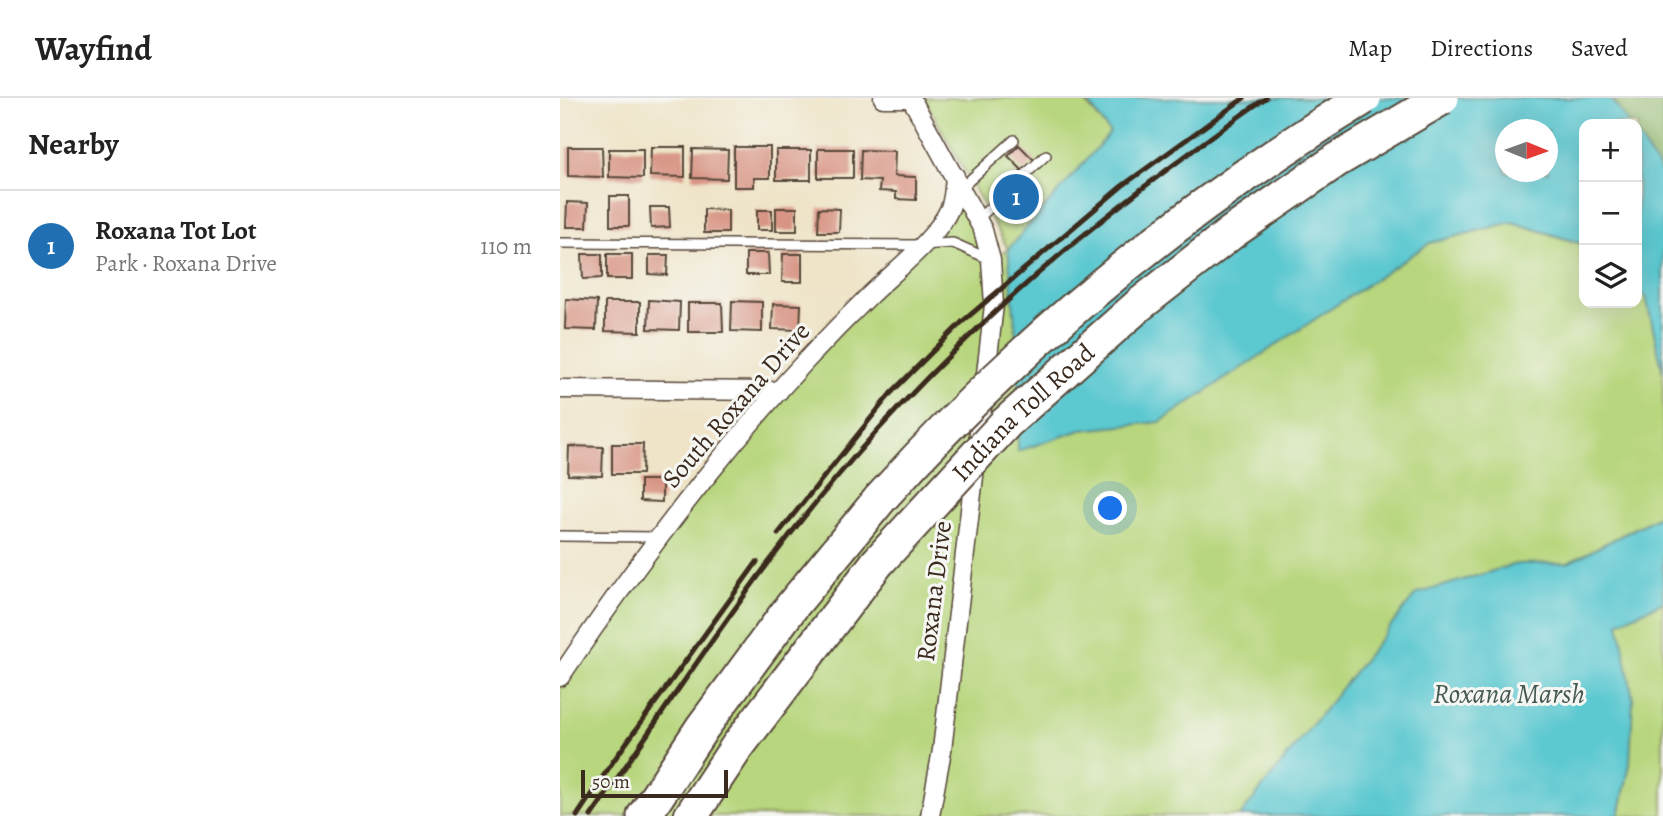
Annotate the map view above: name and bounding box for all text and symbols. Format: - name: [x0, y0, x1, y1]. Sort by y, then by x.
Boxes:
- text: Wayfind: [35, 26, 152, 71]
- text: Map: [1348, 32, 1392, 64]
- text: Directions: [1430, 32, 1533, 64]
- text: Saved: [1571, 32, 1628, 64]
- north arrow: [1495, 119, 1558, 182]
- map controls: [1579, 119, 1642, 308]
- button: +: [1579, 119, 1642, 182]
- text: Nearby: [28, 124, 119, 164]
- pin: 1: [993, 171, 1039, 223]
- button: −: [1579, 182, 1642, 245]
- text: Roxana Tot Lot: [95, 213, 257, 248]
- text: 1: [47, 231, 55, 262]
- text: 110 m: [480, 231, 532, 262]
- button: layers: [1579, 245, 1642, 308]
- text: Park · Roxana Drive: [95, 248, 277, 279]
- street label: South Roxana Drive: [654, 315, 818, 495]
- street label: Indiana Toll Road: [943, 335, 1102, 489]
- your location: [1093, 491, 1127, 525]
- street label: Roxana Drive: [908, 519, 960, 663]
- water label: Roxana Marsh: [1433, 675, 1585, 713]
- scale bar: [581, 767, 728, 799]
- text: 50 m: [592, 769, 630, 795]

